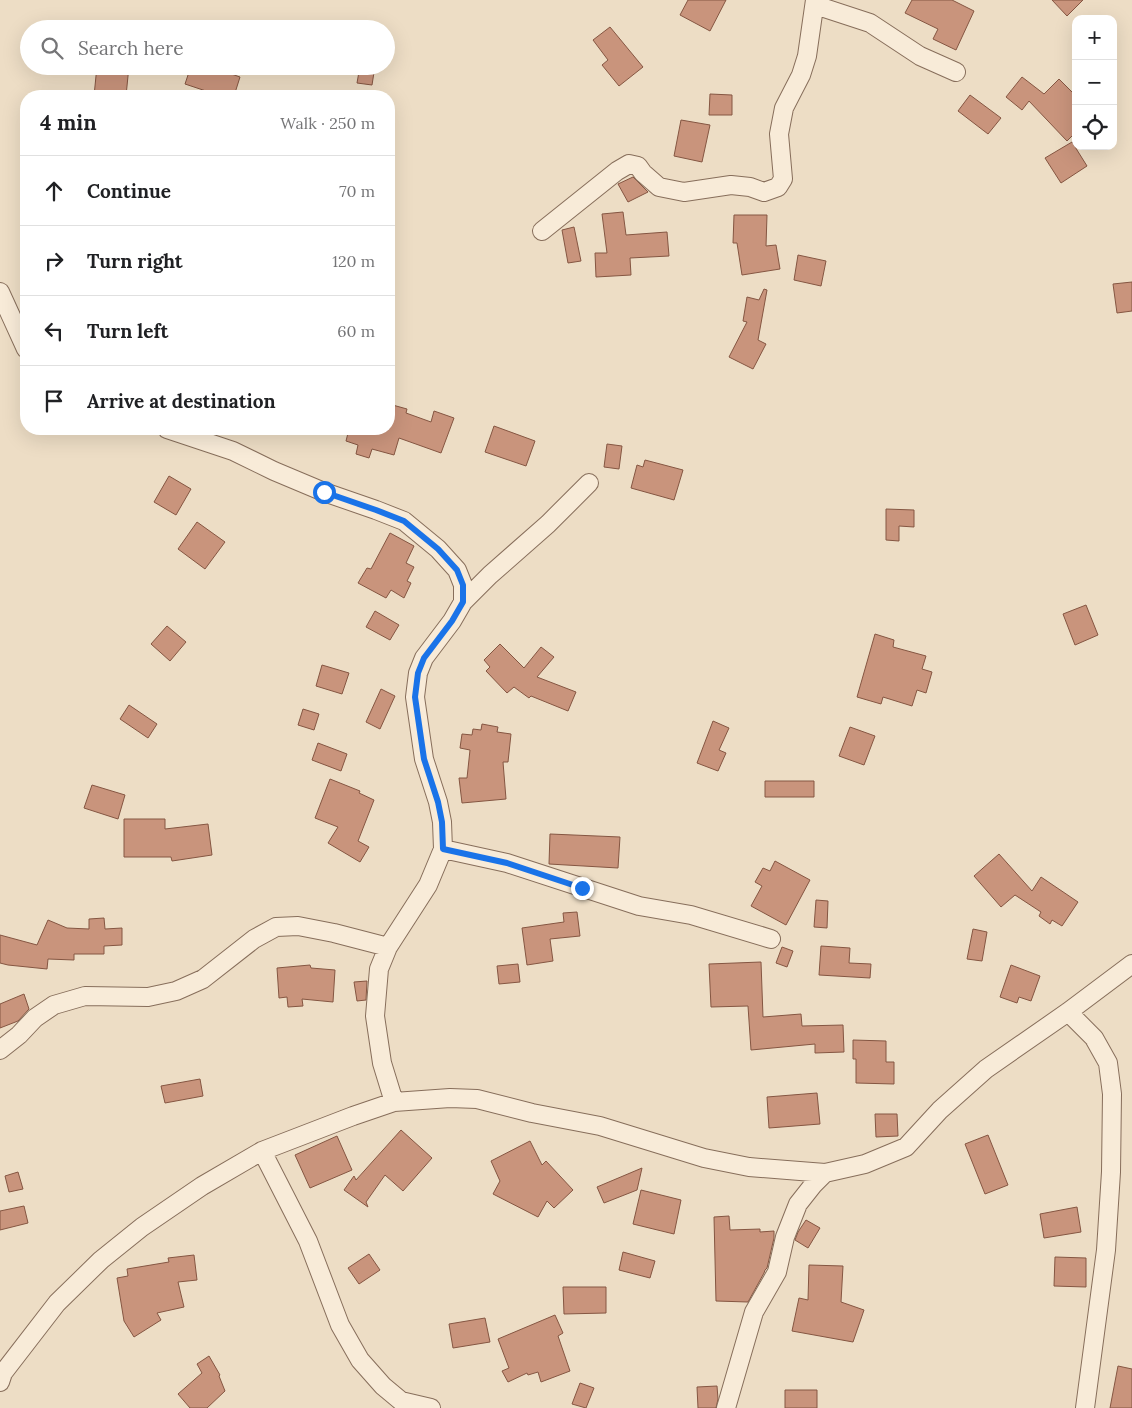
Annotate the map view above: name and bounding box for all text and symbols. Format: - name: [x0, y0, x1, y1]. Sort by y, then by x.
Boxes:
- map controls: [1072, 15, 1117, 150]
- button: +: [1072, 15, 1117, 60]
- search box: [20, 20, 395, 75]
- icon: search: [38, 34, 66, 62]
- text: Search here: [78, 36, 184, 60]
- button: −: [1072, 60, 1117, 105]
- button: locate: [1072, 105, 1117, 150]
- text: 4 min: [40, 109, 97, 136]
- text: Walk · 250 m: [280, 113, 375, 133]
- icon: ahead: [40, 177, 68, 205]
- text: Continue: [87, 179, 171, 203]
- text: 70 m: [339, 181, 375, 201]
- icon: right: [40, 247, 68, 275]
- text: Turn right: [87, 249, 183, 273]
- text: 120 m: [332, 251, 375, 271]
- icon: left: [40, 317, 68, 345]
- text: Turn left: [87, 319, 168, 343]
- text: 60 m: [337, 321, 375, 341]
- icon: arrive: [40, 387, 68, 415]
- text: Arrive at destination: [87, 389, 276, 413]
- route start: [313, 481, 336, 504]
- route end: [571, 877, 594, 900]

